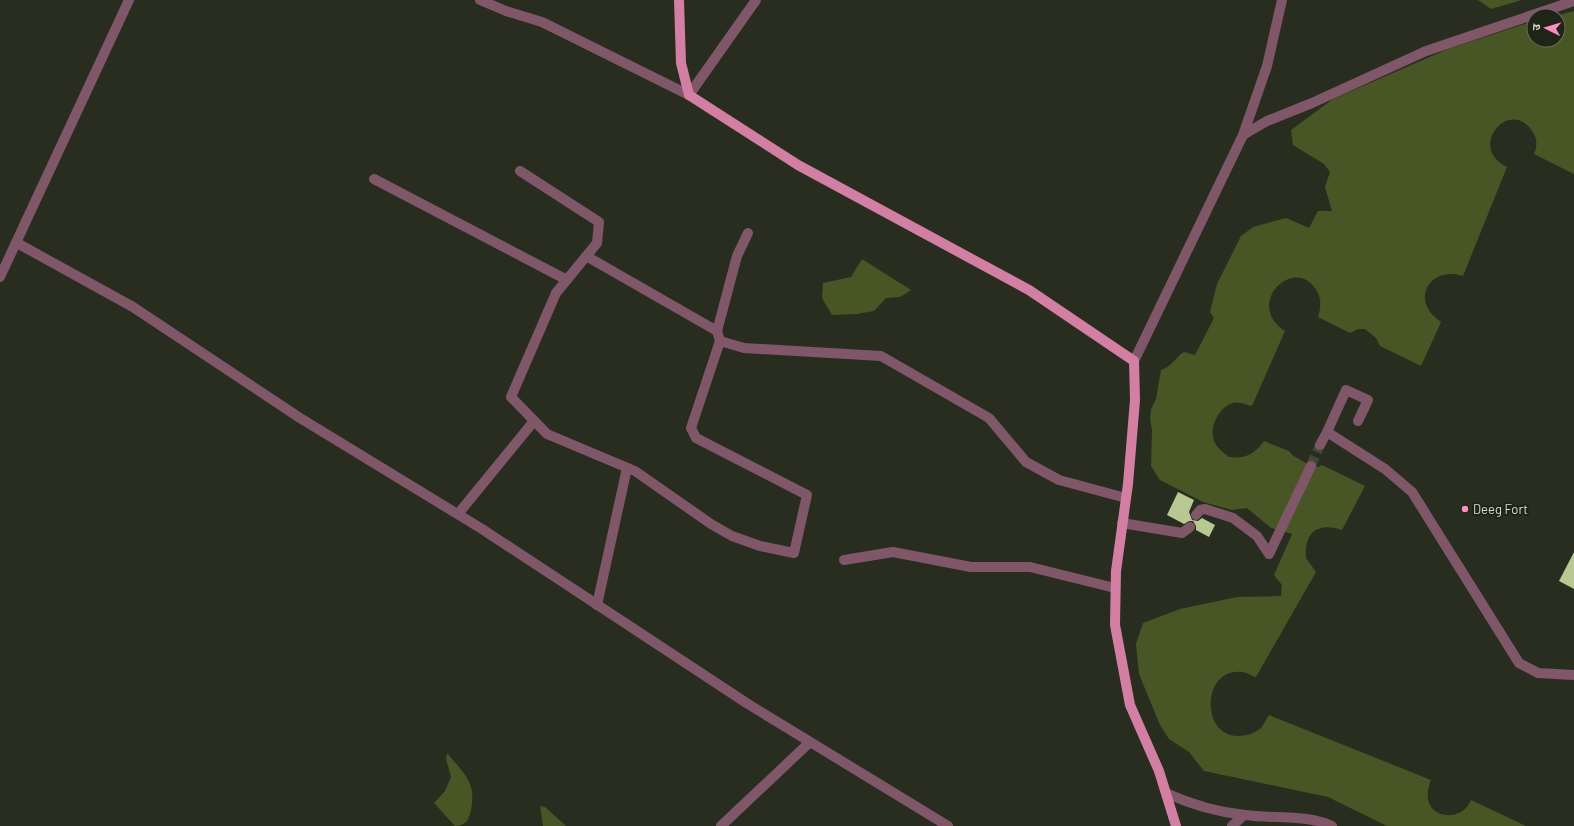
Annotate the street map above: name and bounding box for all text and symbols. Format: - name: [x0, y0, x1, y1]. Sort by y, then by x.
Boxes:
- north arrow: [1526, 8, 1566, 48]
- text: उ: [1529, 23, 1542, 31]
- place label: Deeg Fort: [1473, 501, 1528, 517]
- marker: Deeg Fort: [1460, 504, 1470, 514]

